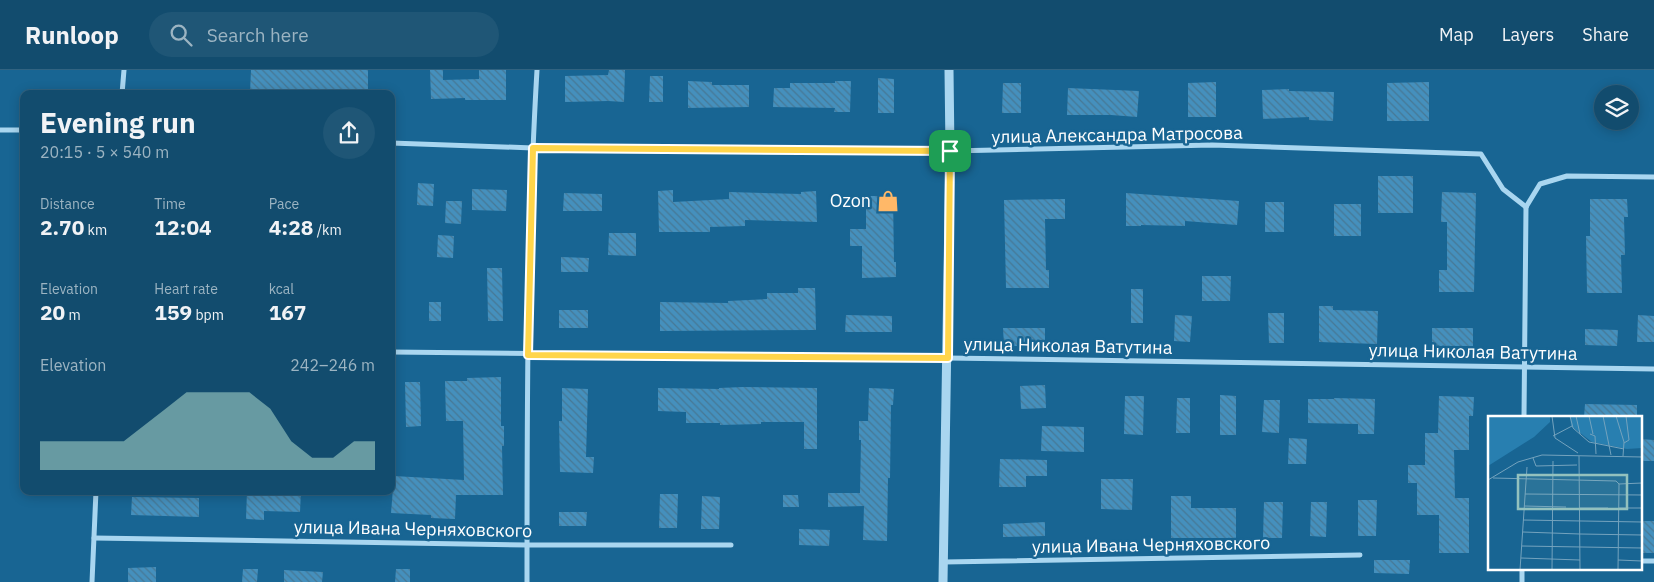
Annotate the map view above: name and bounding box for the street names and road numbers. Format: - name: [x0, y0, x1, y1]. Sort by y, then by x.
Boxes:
- street label: улица Александра Матросова: [991, 121, 1243, 148]
- street label: улица Николая Ватутина: [963, 332, 1173, 359]
- street label: улица Николая Ватутина: [1368, 338, 1578, 365]
- street label: улица Ивана Черняховского: [294, 515, 532, 542]
- street label: улица Ивана Черняховского: [1032, 531, 1270, 558]

